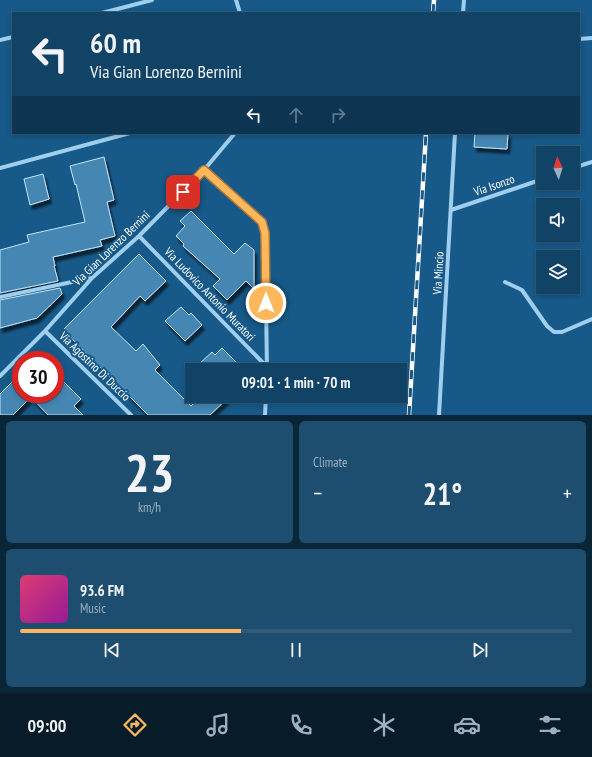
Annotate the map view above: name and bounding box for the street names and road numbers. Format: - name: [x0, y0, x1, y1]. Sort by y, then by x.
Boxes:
- street label: Via Isonzo: [471, 171, 516, 199]
- street label: Via Gian Lorenzo Bernini: [69, 207, 153, 289]
- street label: Via Ludovico Antonio Muratori: [161, 243, 259, 344]
- street label: Via Mincio: [429, 251, 447, 296]
- street label: Via Agostino Di Duccio: [56, 328, 134, 404]

